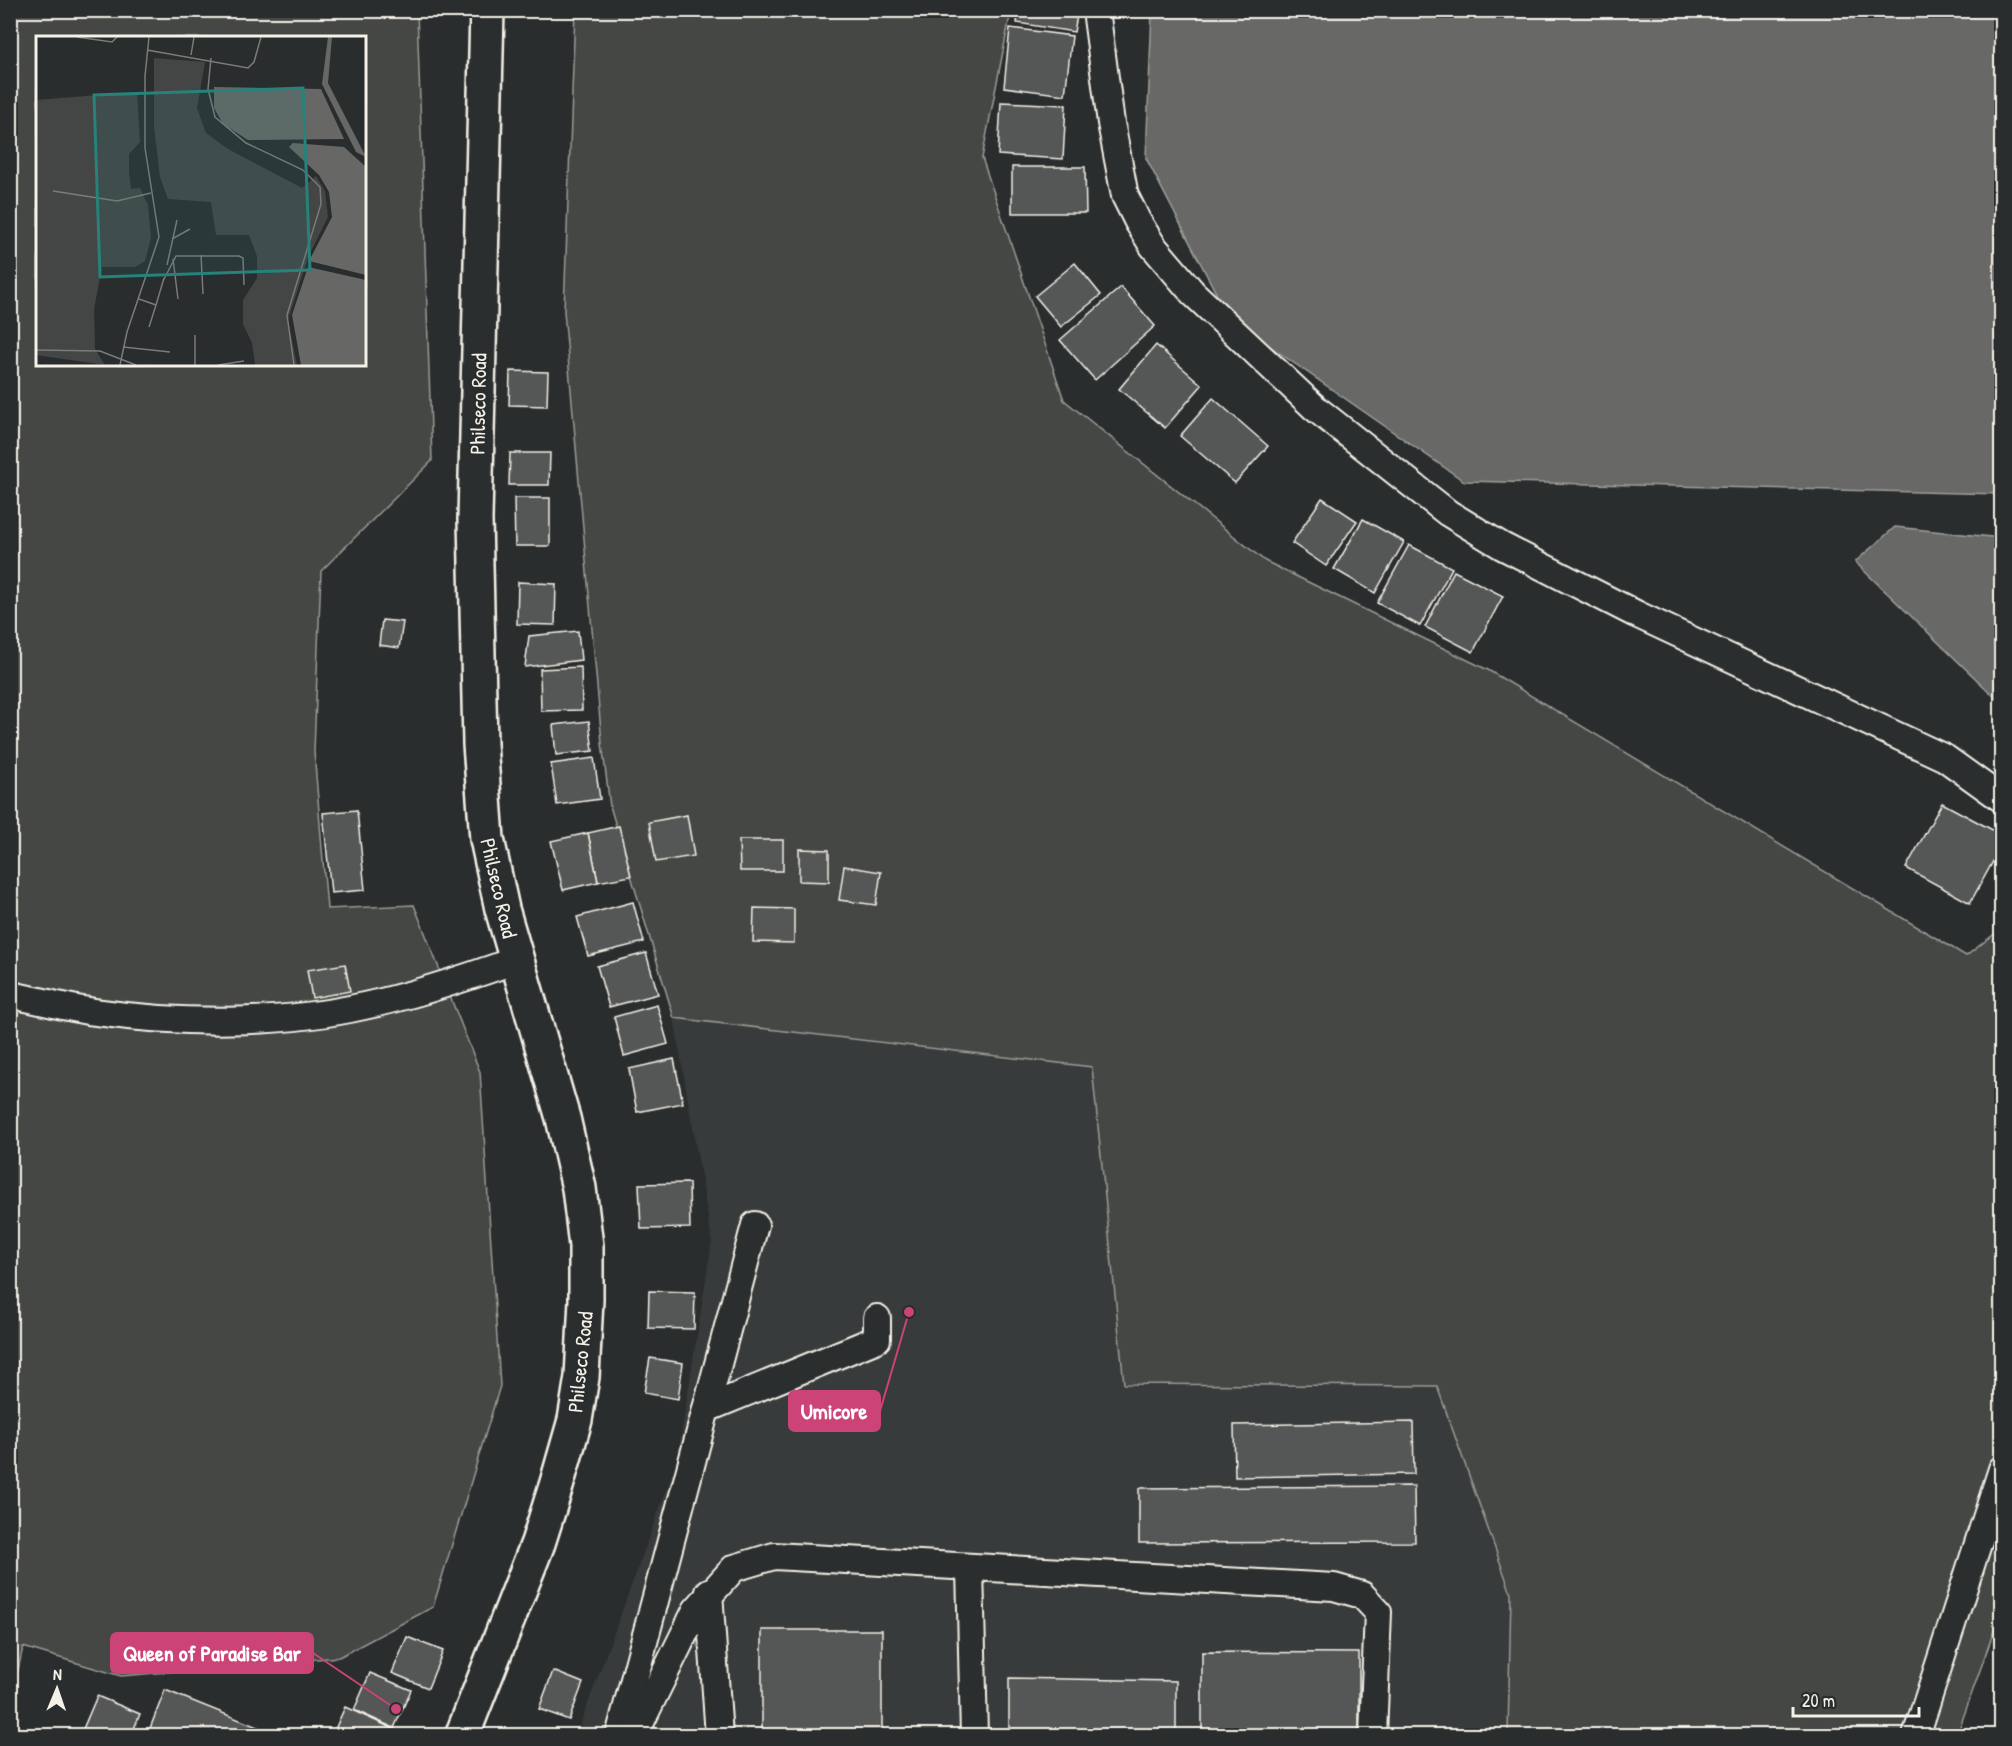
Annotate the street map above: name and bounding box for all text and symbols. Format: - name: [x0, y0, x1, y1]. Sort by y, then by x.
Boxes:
- inset map: [36, 36, 366, 366]
- street label: Philseco Road: [463, 353, 493, 455]
- street label: Philseco Road: [473, 835, 525, 941]
- street label: Philseco Road: [560, 1310, 600, 1414]
- callout: Umicore: [789, 1391, 880, 1431]
- text: Umicore: [801, 1396, 868, 1426]
- callout: Queen of Paradise Bar: [111, 1633, 313, 1673]
- text: Queen of Paradise Bar: [123, 1638, 301, 1668]
- north arrow: [27, 1659, 87, 1719]
- text: N: [53, 1663, 63, 1685]
- scale bar: [1793, 1680, 1919, 1718]
- text: 20 m: [1802, 1688, 1835, 1713]

